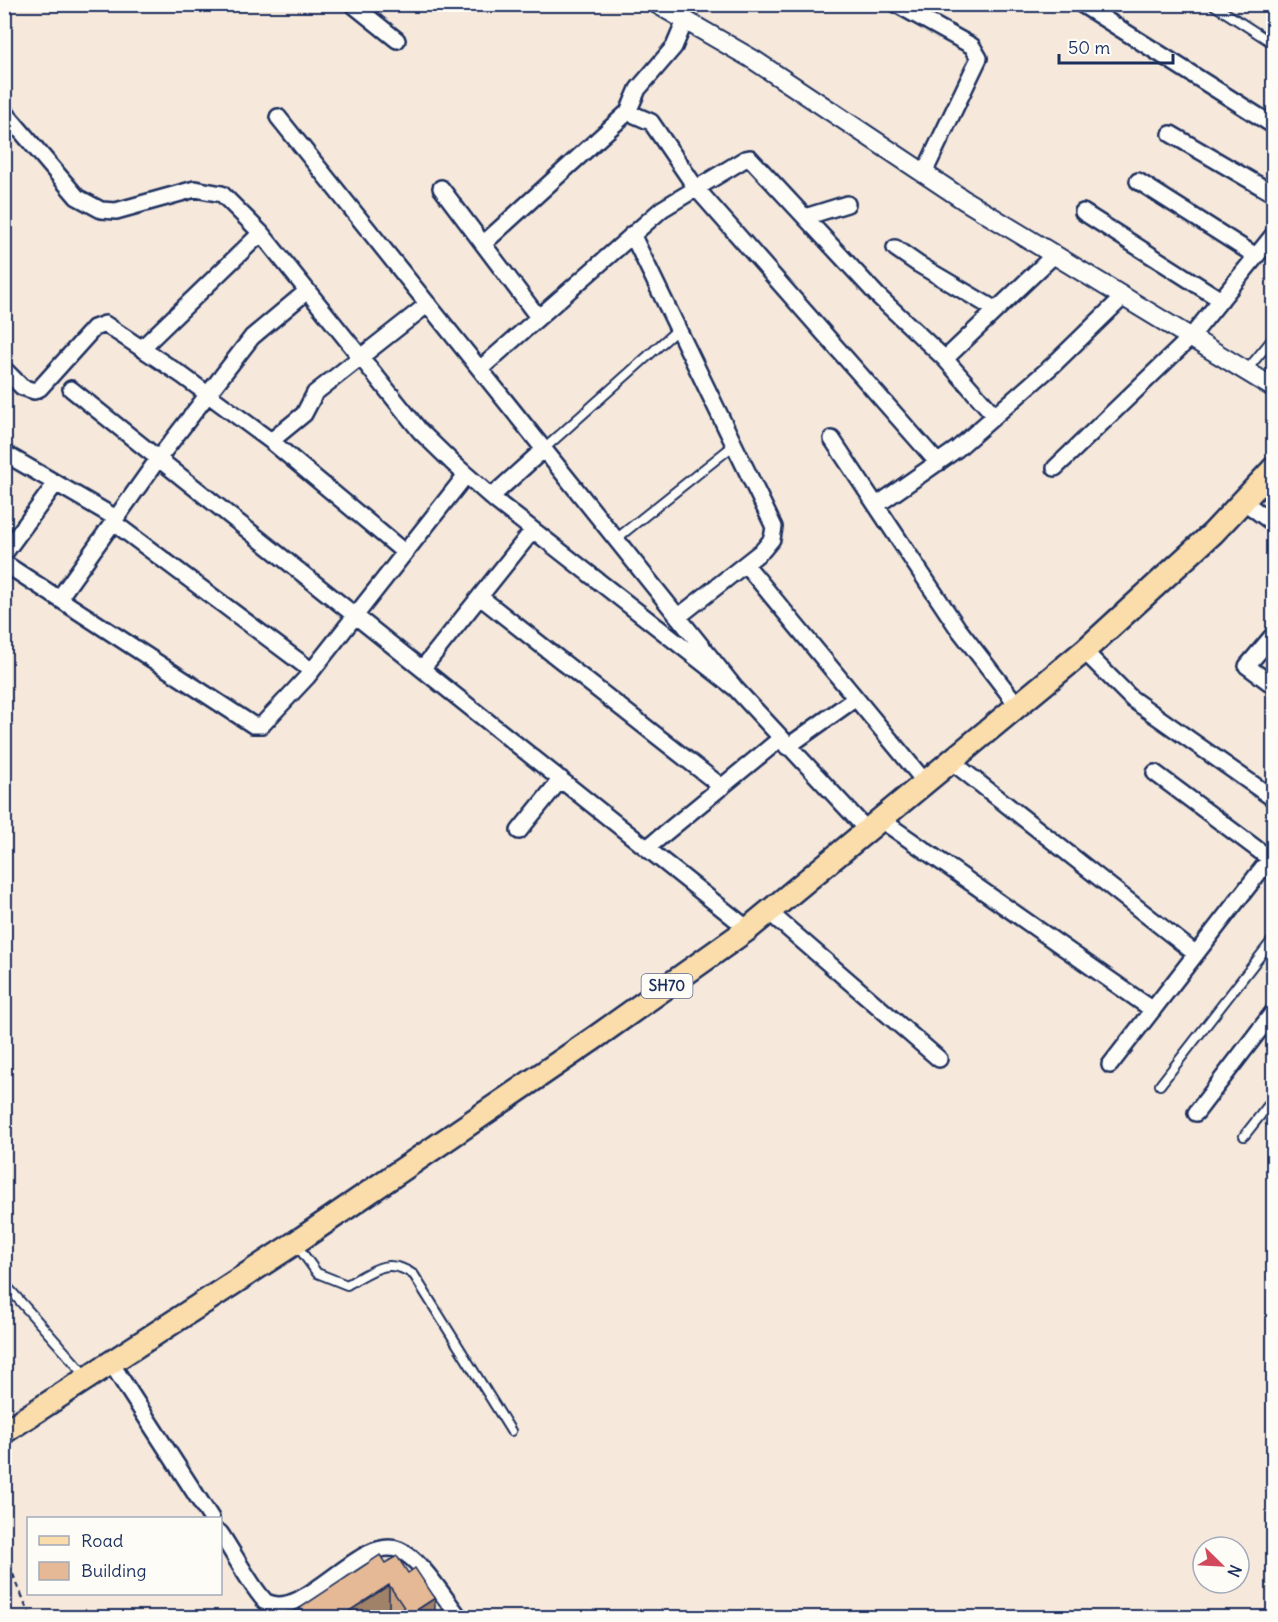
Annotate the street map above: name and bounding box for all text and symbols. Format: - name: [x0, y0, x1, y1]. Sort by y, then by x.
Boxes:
- scale bar: [1059, 27, 1173, 65]
- text: 50 m: [1068, 36, 1110, 59]
- road number: SH70: [642, 974, 692, 998]
- legend: [27, 1517, 222, 1595]
- text: Road: [81, 1529, 124, 1552]
- north arrow: [1191, 1535, 1251, 1595]
- text: Building: [81, 1559, 146, 1582]
- text: N: [1223, 1562, 1246, 1580]

